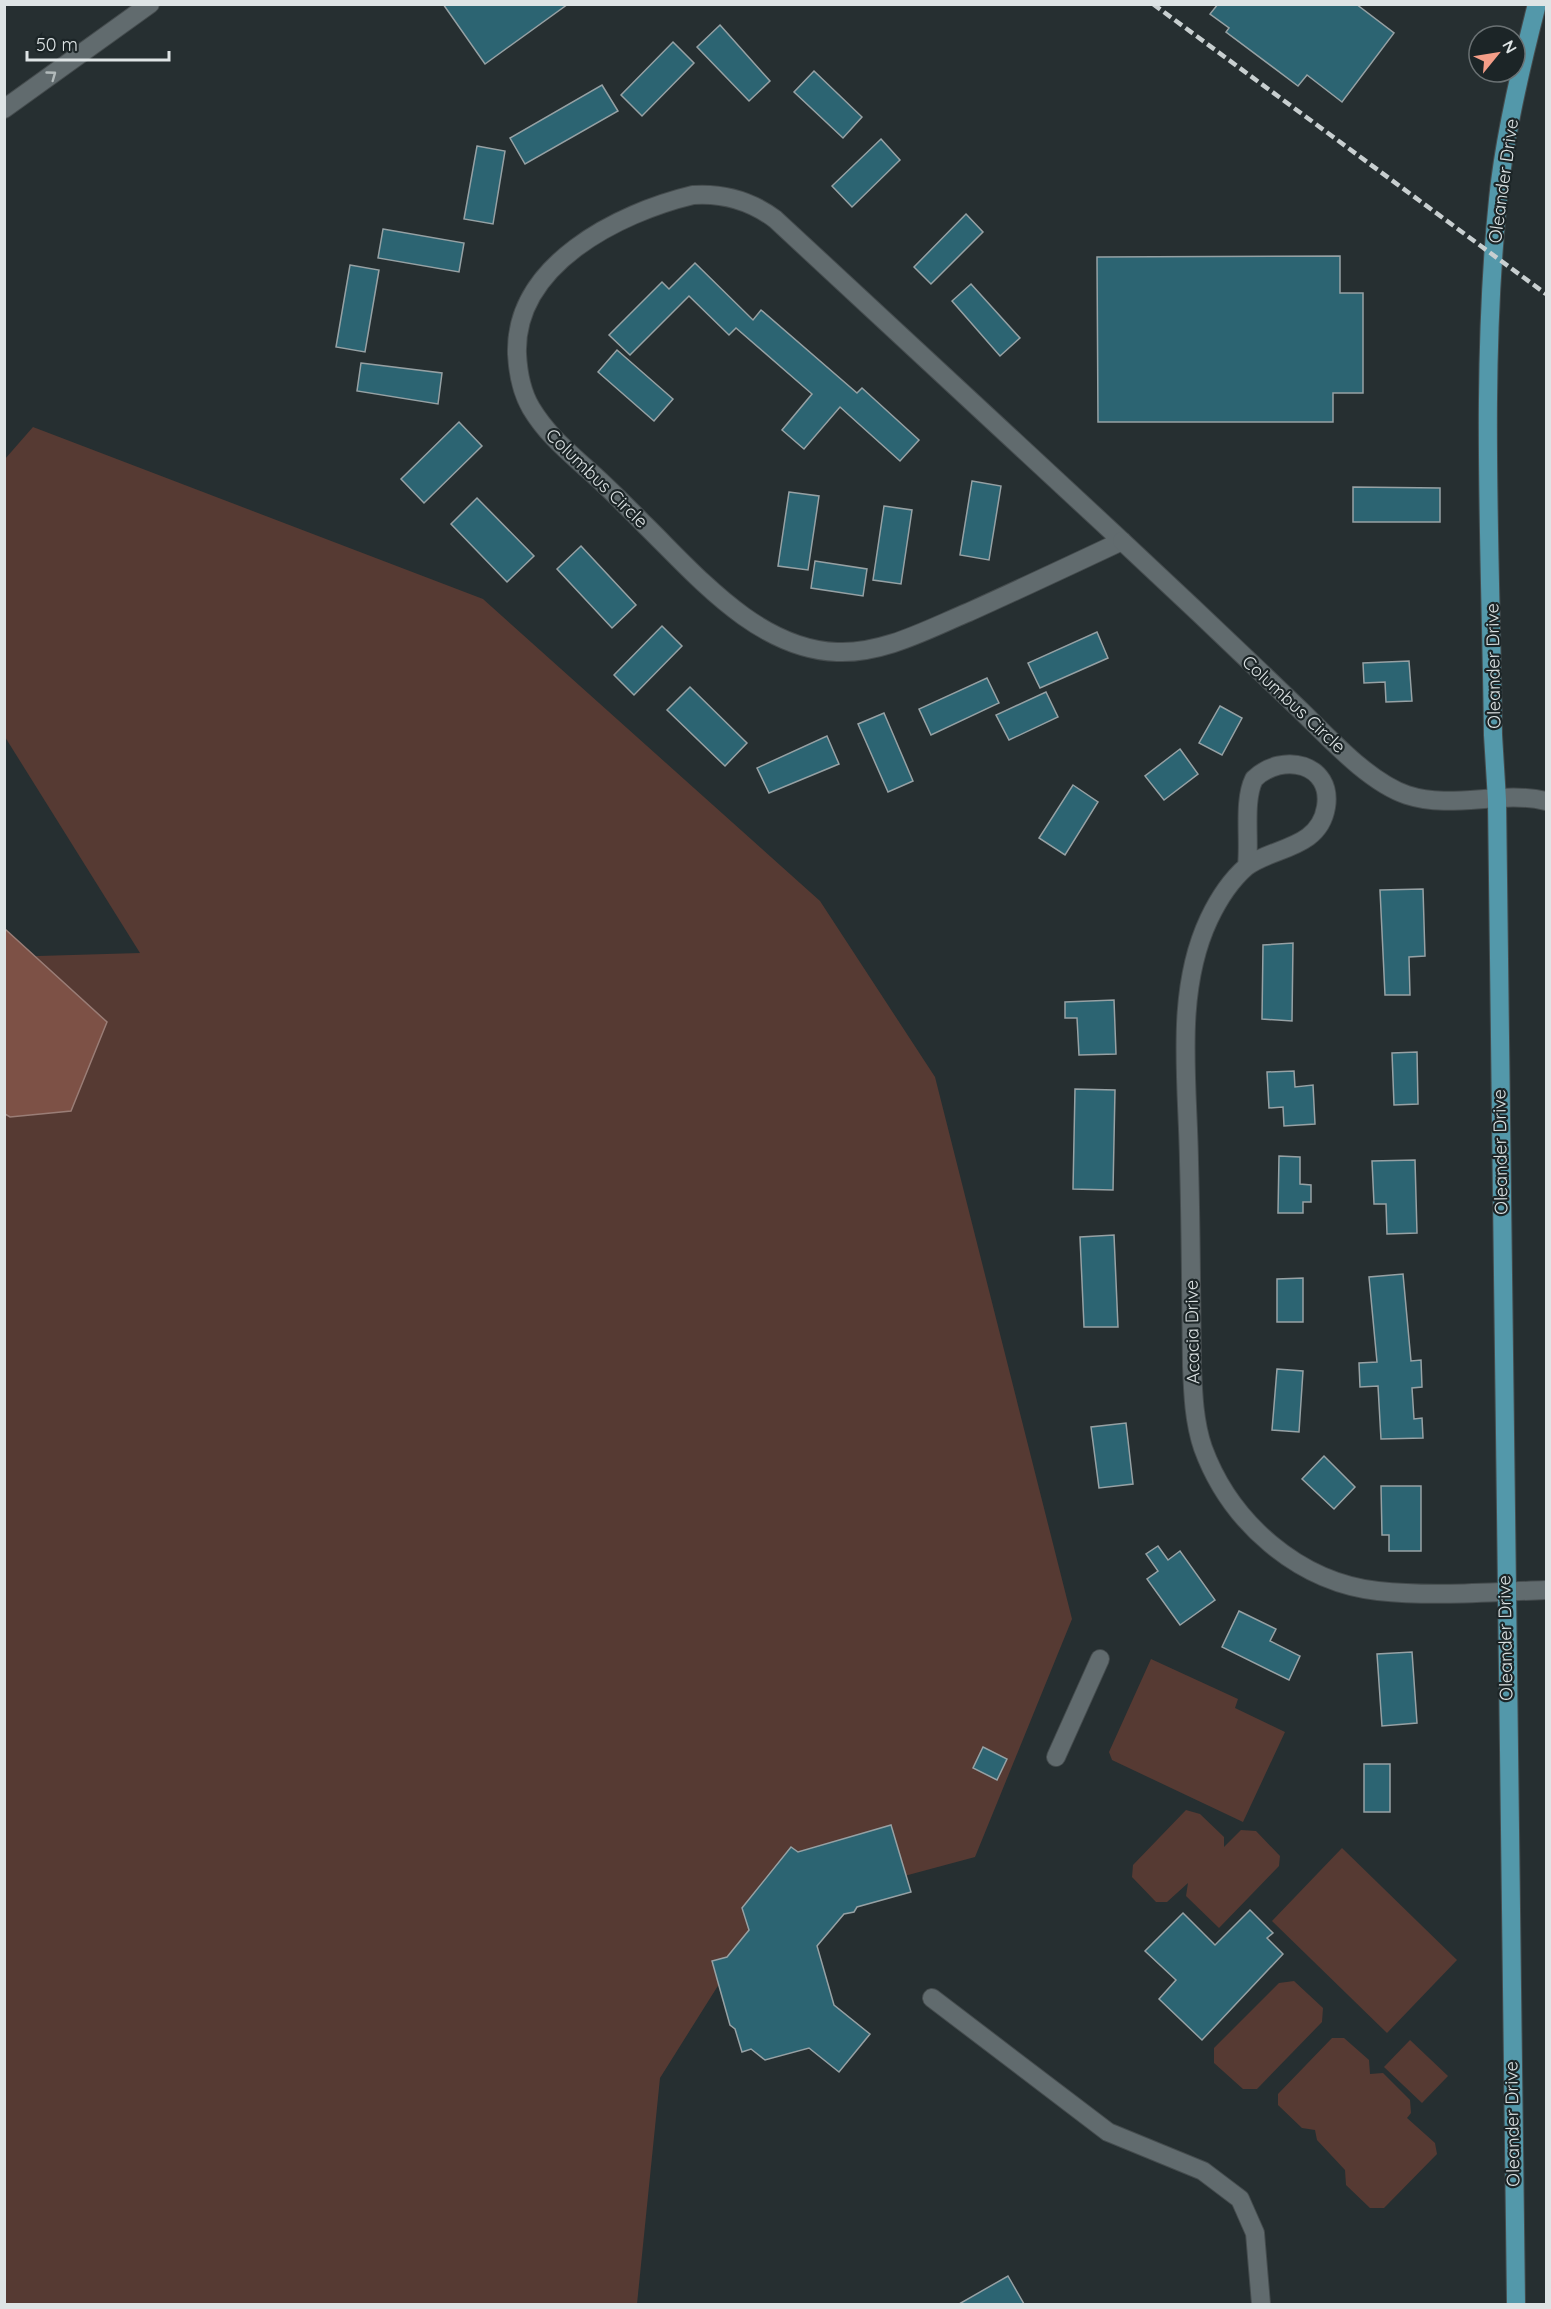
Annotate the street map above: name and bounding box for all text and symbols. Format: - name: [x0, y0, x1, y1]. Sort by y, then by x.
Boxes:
- scale bar: [27, 24, 170, 62]
- north arrow: [1467, 24, 1527, 84]
- text: 50 m: [36, 33, 78, 56]
- text: N: [1498, 36, 1522, 57]
- one-way arrow: [46, 71, 57, 82]
- street label: Oleander Drive: [1483, 117, 1523, 245]
- street label: Columbus Circle: [541, 423, 653, 533]
- street label: Oleander Drive: [1480, 603, 1506, 729]
- street label: Columbus Circle: [1237, 650, 1351, 758]
- street label: Oleander Drive: [1487, 1089, 1513, 1215]
- street label: Acacia Drive: [1180, 1280, 1204, 1384]
- street label: Oleander Drive: [1492, 1575, 1518, 1701]
- street label: Oleander Drive: [1499, 2061, 1525, 2187]

